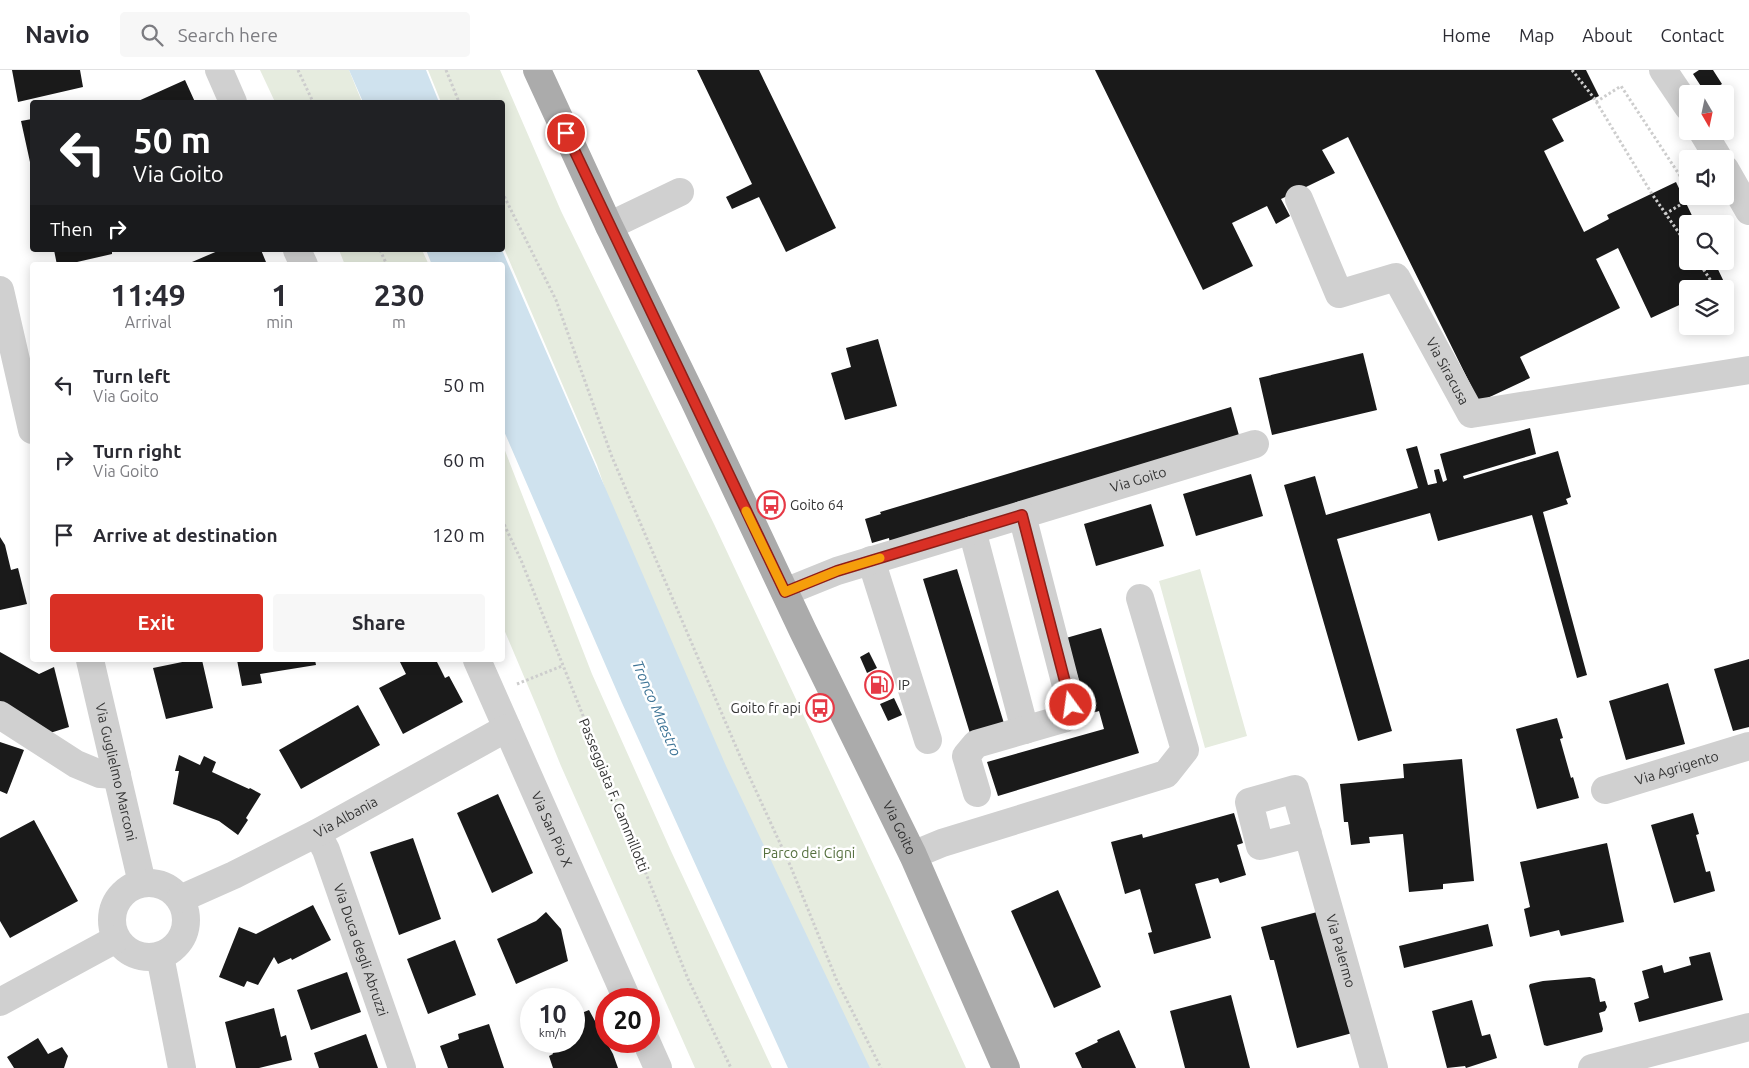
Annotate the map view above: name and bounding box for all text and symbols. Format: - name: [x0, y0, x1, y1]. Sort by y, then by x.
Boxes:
- search box: [120, 12, 470, 57]
- text: Navio: [25, 21, 90, 48]
- icon: search: [138, 21, 166, 49]
- text: Search here: [178, 24, 278, 46]
- text: Home: [1442, 25, 1491, 45]
- text: Map: [1519, 25, 1554, 45]
- text: About: [1582, 25, 1632, 45]
- text: Contact: [1660, 25, 1724, 45]
- north arrow: [1679, 85, 1734, 140]
- map controls: [1679, 85, 1734, 335]
- pin: [545, 112, 587, 154]
- icon: arrive: [552, 119, 580, 147]
- icon: left: [50, 120, 115, 185]
- text: 50 m: [133, 120, 211, 160]
- button: sound: [1679, 150, 1734, 205]
- text: Via Goito: [133, 161, 224, 186]
- icon: right: [103, 215, 131, 243]
- button: search: [1679, 215, 1734, 270]
- text: Then: [50, 218, 93, 240]
- text: 11:49: [111, 278, 186, 312]
- text: 1: [271, 278, 288, 312]
- text: 230: [374, 278, 424, 312]
- button: layers: [1679, 280, 1734, 335]
- text: Arrival: [125, 313, 171, 331]
- text: min: [266, 313, 293, 331]
- text: m: [392, 313, 406, 331]
- street label: Via Siracusa: [1423, 335, 1472, 408]
- text: Turn left: [93, 365, 171, 387]
- icon: left: [50, 371, 78, 399]
- text: 50 m: [443, 374, 485, 396]
- text: Via Goito: [93, 387, 159, 405]
- text: Turn right: [93, 440, 181, 462]
- icon: right: [50, 446, 78, 474]
- text: 60 m: [443, 449, 485, 471]
- text: Via Goito: [93, 462, 159, 480]
- street label: Via Goito: [1108, 463, 1168, 496]
- bus stop icon: Goito 64: [756, 490, 786, 520]
- place label: Goito 64: [790, 497, 844, 513]
- icon: arrive: [50, 521, 78, 549]
- text: Arrive at destination: [93, 524, 278, 546]
- text: 120 m: [432, 524, 485, 546]
- button: Exit: [50, 594, 263, 652]
- button: Share: [273, 594, 485, 652]
- water label: Tronco Maestro: [629, 658, 685, 758]
- fuel station icon: IP: [864, 670, 894, 700]
- place label: IP: [898, 677, 910, 693]
- position arrow: [1044, 678, 1096, 730]
- bus stop icon: Goito fr api: [805, 693, 835, 723]
- place label: Goito fr api: [731, 700, 801, 716]
- street label: Via Guglielmo Marconi: [92, 701, 140, 843]
- street label: Passeggiata F. Cammillotti: [576, 716, 652, 874]
- street label: Via Agrigento: [1633, 748, 1720, 788]
- street label: Via San Pio X: [528, 789, 576, 870]
- street label: Via Albania: [311, 793, 380, 841]
- street label: Via Goito: [880, 798, 919, 857]
- park label: Parco dei Cigni: [763, 845, 855, 861]
- street label: Via Duca degli Abruzzi: [330, 882, 391, 1018]
- street label: Via Palermo: [1323, 912, 1359, 990]
- speed limit sign: 20: [595, 988, 660, 1053]
- text: 10: [538, 1000, 567, 1028]
- text: km/h: [539, 1026, 566, 1039]

